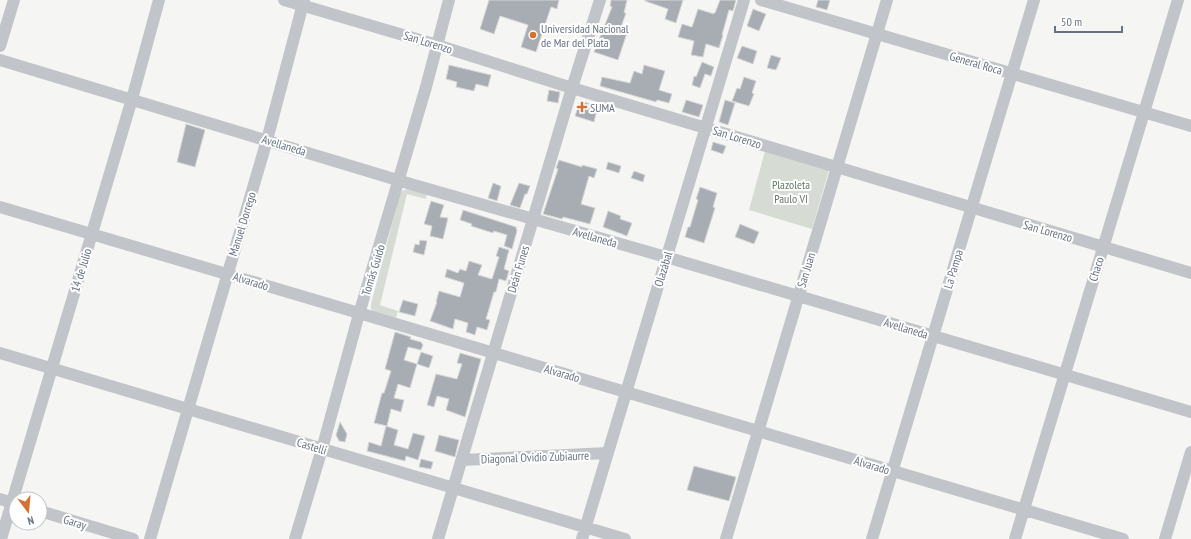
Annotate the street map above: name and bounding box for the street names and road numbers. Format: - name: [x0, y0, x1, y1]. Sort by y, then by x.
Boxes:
- street label: San Lorenzo: [402, 27, 454, 57]
- street label: General Roca: [948, 48, 1004, 78]
- street label: San Lorenzo: [711, 122, 763, 152]
- street label: Avellaneda: [260, 131, 308, 159]
- street label: Manuel Dorrego: [225, 190, 259, 258]
- street label: San Lorenzo: [1022, 217, 1074, 245]
- street label: Avellaneda: [571, 224, 619, 251]
- street label: Tomás Guido: [358, 243, 388, 297]
- street label: Deán Funes: [504, 244, 532, 294]
- street label: 14 de Julio: [67, 246, 95, 294]
- street label: La Pampa: [940, 248, 966, 290]
- street label: Olazábal: [651, 249, 676, 288]
- street label: San Juan: [794, 251, 818, 289]
- street label: Chaco: [1085, 255, 1107, 283]
- street label: Alvarado: [231, 269, 271, 293]
- street label: Avellaneda: [882, 314, 930, 342]
- street label: Alvarado: [542, 361, 582, 385]
- street label: Castelli: [295, 434, 329, 458]
- street label: Diagonal Ovidio Zubiaurre: [481, 448, 589, 466]
- street label: Alvarado: [852, 453, 892, 477]
- street label: Garay: [62, 511, 89, 533]

